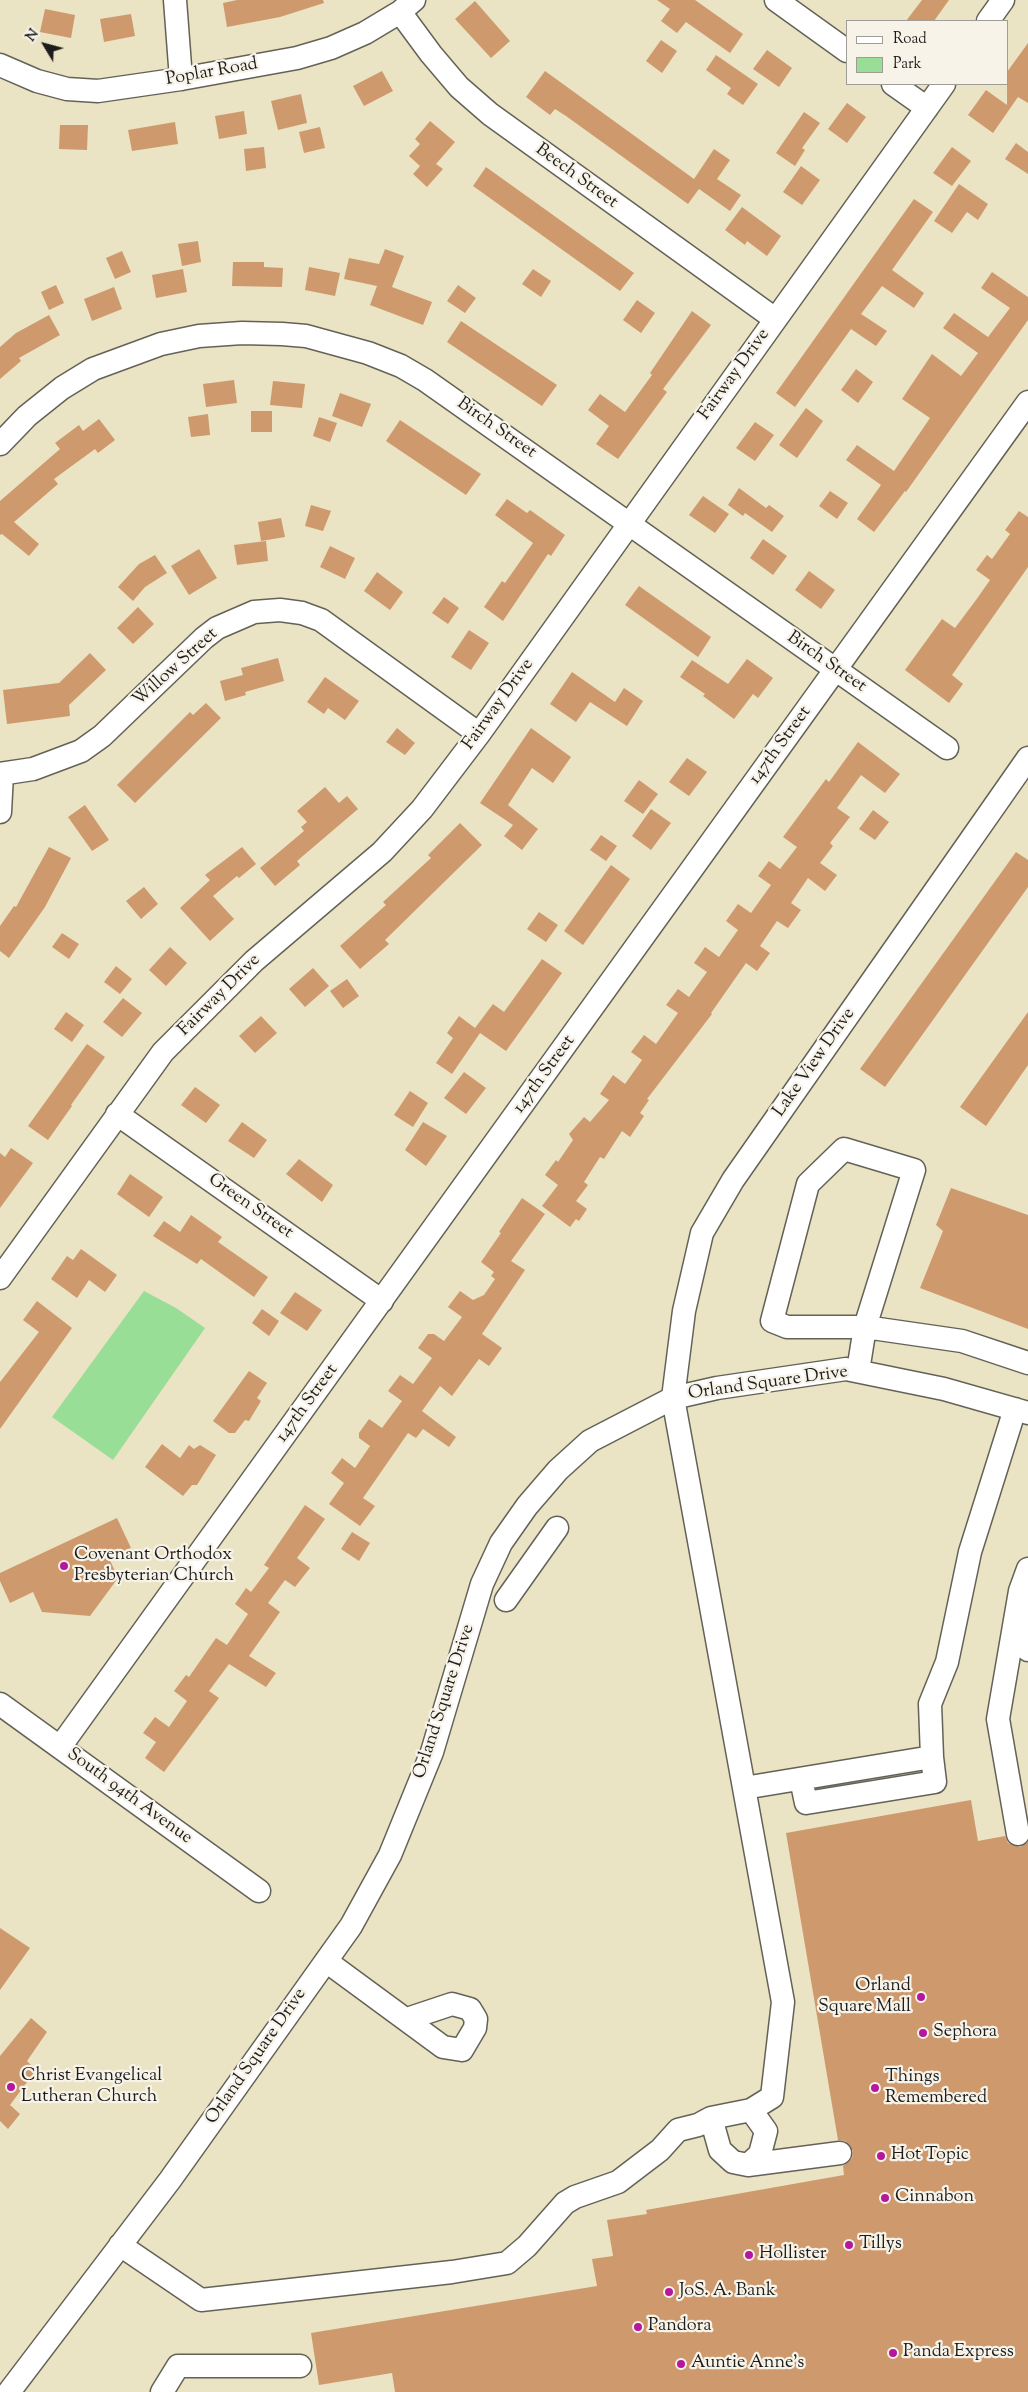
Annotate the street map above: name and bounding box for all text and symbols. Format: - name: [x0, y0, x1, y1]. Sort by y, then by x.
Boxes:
- north arrow: [20, 20, 70, 70]
- legend: [846, 20, 1008, 85]
- text: N: [22, 25, 44, 46]
- text: Road: [893, 29, 927, 50]
- street label: Poplar Road: [164, 54, 260, 92]
- text: Park: [893, 54, 922, 75]
- street label: Beech Street: [530, 140, 622, 214]
- street label: Fairway Drive: [695, 325, 775, 425]
- street label: Birch Street: [452, 394, 540, 464]
- street label: Willow Street: [129, 624, 223, 712]
- street label: Birch Street: [782, 628, 870, 698]
- street label: Fairway Drive: [459, 655, 539, 755]
- street label: 147th Street: [745, 703, 817, 789]
- street label: Fairway Drive: [174, 950, 266, 1042]
- street label: Lake View Drive: [769, 1004, 861, 1122]
- street label: 147th Street: [509, 1032, 581, 1118]
- street label: Green Street: [203, 1170, 297, 1244]
- street label: 147th Street: [272, 1361, 344, 1447]
- street label: Orland Square Drive: [687, 1362, 849, 1406]
- place label: Covenant Orthodox Presbyterian Church: [74, 1545, 234, 1588]
- marker: Covenant Orthodox Presbyterian Church: [58, 1560, 70, 1572]
- street label: Orland Square Drive: [410, 1622, 480, 1782]
- street label: South 94th Avenue: [62, 1744, 196, 1850]
- place label: Orland Square Mall: [818, 1976, 911, 2018]
- street label: Orland Square Drive: [202, 1985, 312, 2129]
- marker: Orland Square Mall: [915, 1991, 927, 2003]
- place label: Sephora: [933, 2022, 997, 2044]
- marker: Sephora: [917, 2027, 929, 2039]
- place label: Christ Evangelical Lutheran Church: [21, 2066, 162, 2108]
- place label: Things Remembered: [885, 2067, 987, 2110]
- marker: Christ Evangelical Lutheran Church: [5, 2081, 17, 2093]
- marker: Things Remembered: [869, 2082, 881, 2094]
- place label: Hot Topic: [891, 2145, 969, 2167]
- marker: Hot Topic: [875, 2150, 887, 2162]
- place label: Cinnabon: [895, 2187, 974, 2209]
- marker: Cinnabon: [879, 2192, 891, 2204]
- place label: Tillys: [859, 2234, 902, 2256]
- marker: Tillys: [843, 2239, 855, 2251]
- place label: Hollister: [759, 2244, 827, 2266]
- marker: Hollister: [743, 2249, 755, 2261]
- place label: JoS. A. Bank: [679, 2281, 776, 2303]
- marker: JoS. A. Bank: [663, 2286, 675, 2298]
- place label: Pandora: [648, 2316, 712, 2338]
- marker: Pandora: [632, 2321, 644, 2333]
- place label: Panda Express: [903, 2342, 1014, 2364]
- marker: Panda Express: [887, 2347, 899, 2359]
- place label: Auntie Anne's: [691, 2353, 804, 2375]
- marker: Auntie Anne's: [675, 2358, 687, 2370]

